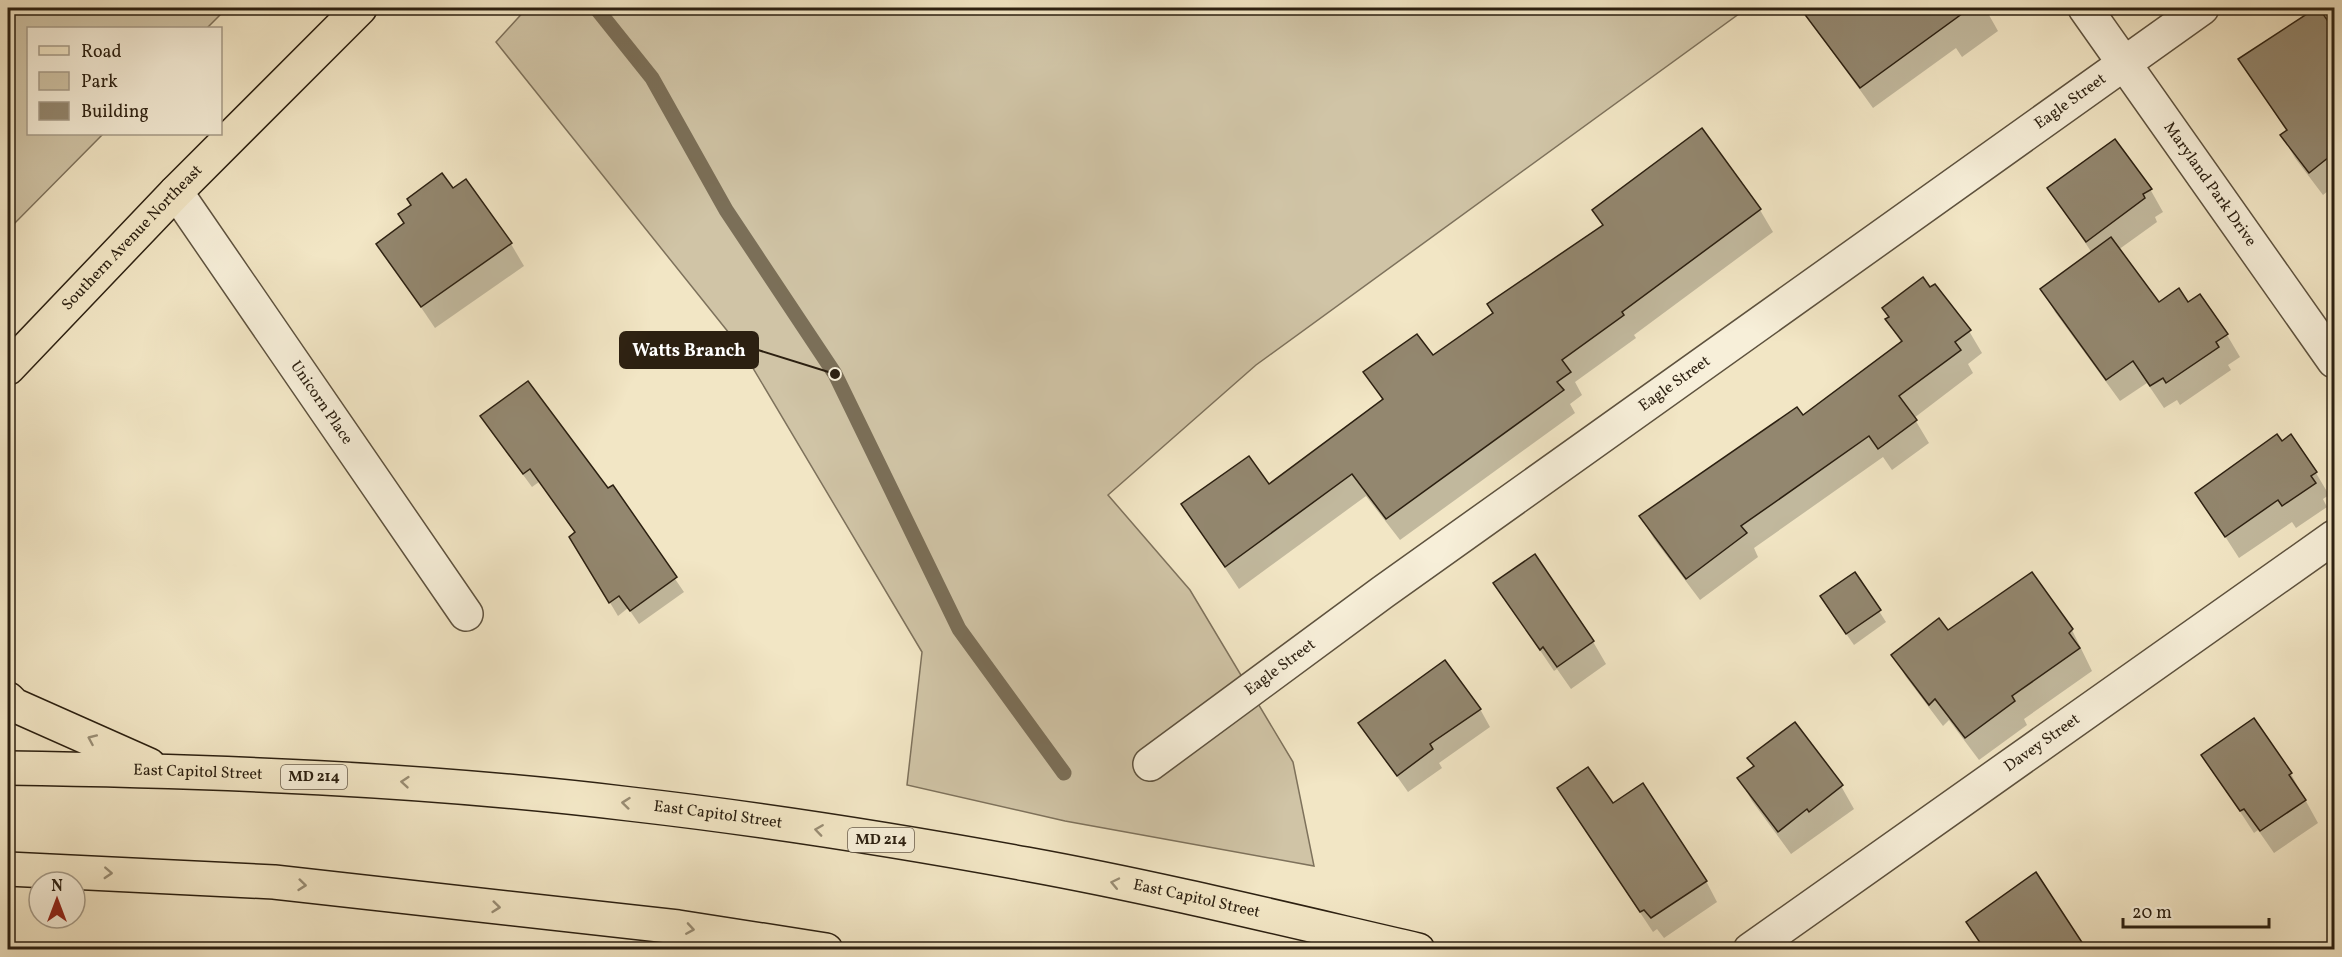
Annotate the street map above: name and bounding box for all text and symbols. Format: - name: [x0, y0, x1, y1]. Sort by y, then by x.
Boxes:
- legend: [27, 27, 222, 135]
- text: Road: [81, 40, 122, 65]
- street label: Eagle Street: [2030, 68, 2111, 135]
- text: Park: [81, 70, 118, 95]
- text: Building: [81, 100, 149, 125]
- street label: Maryland Park Drive: [2158, 118, 2261, 251]
- street label: Southern Avenue Northeast: [57, 160, 208, 316]
- callout: Watts Branch: [620, 332, 758, 368]
- text: Watts Branch: [632, 339, 746, 364]
- street label: Eagle Street: [1634, 351, 1715, 417]
- street label: Unicorn Place: [284, 357, 358, 449]
- street label: Eagle Street: [1240, 634, 1321, 701]
- street label: Davey Street: [2000, 709, 2085, 778]
- one-way arrow: [87, 734, 98, 746]
- street label: East Capitol Street: [133, 760, 264, 786]
- road number: MD 214: [281, 765, 347, 789]
- one-way arrow: [401, 776, 410, 789]
- street label: East Capitol Street: [652, 796, 784, 835]
- one-way arrow: [622, 798, 631, 810]
- one-way arrow: [815, 825, 824, 837]
- road number: MD 214: [848, 828, 914, 852]
- one-way arrow: [103, 867, 112, 880]
- north arrow: [27, 870, 87, 930]
- street label: East Capitol Street: [1131, 874, 1263, 924]
- text: N: [51, 876, 63, 898]
- one-way arrow: [1110, 877, 1120, 890]
- one-way arrow: [298, 878, 307, 891]
- scale bar: [2123, 891, 2268, 929]
- one-way arrow: [492, 900, 501, 913]
- text: 20 m: [2132, 901, 2172, 926]
- one-way arrow: [685, 923, 695, 935]

